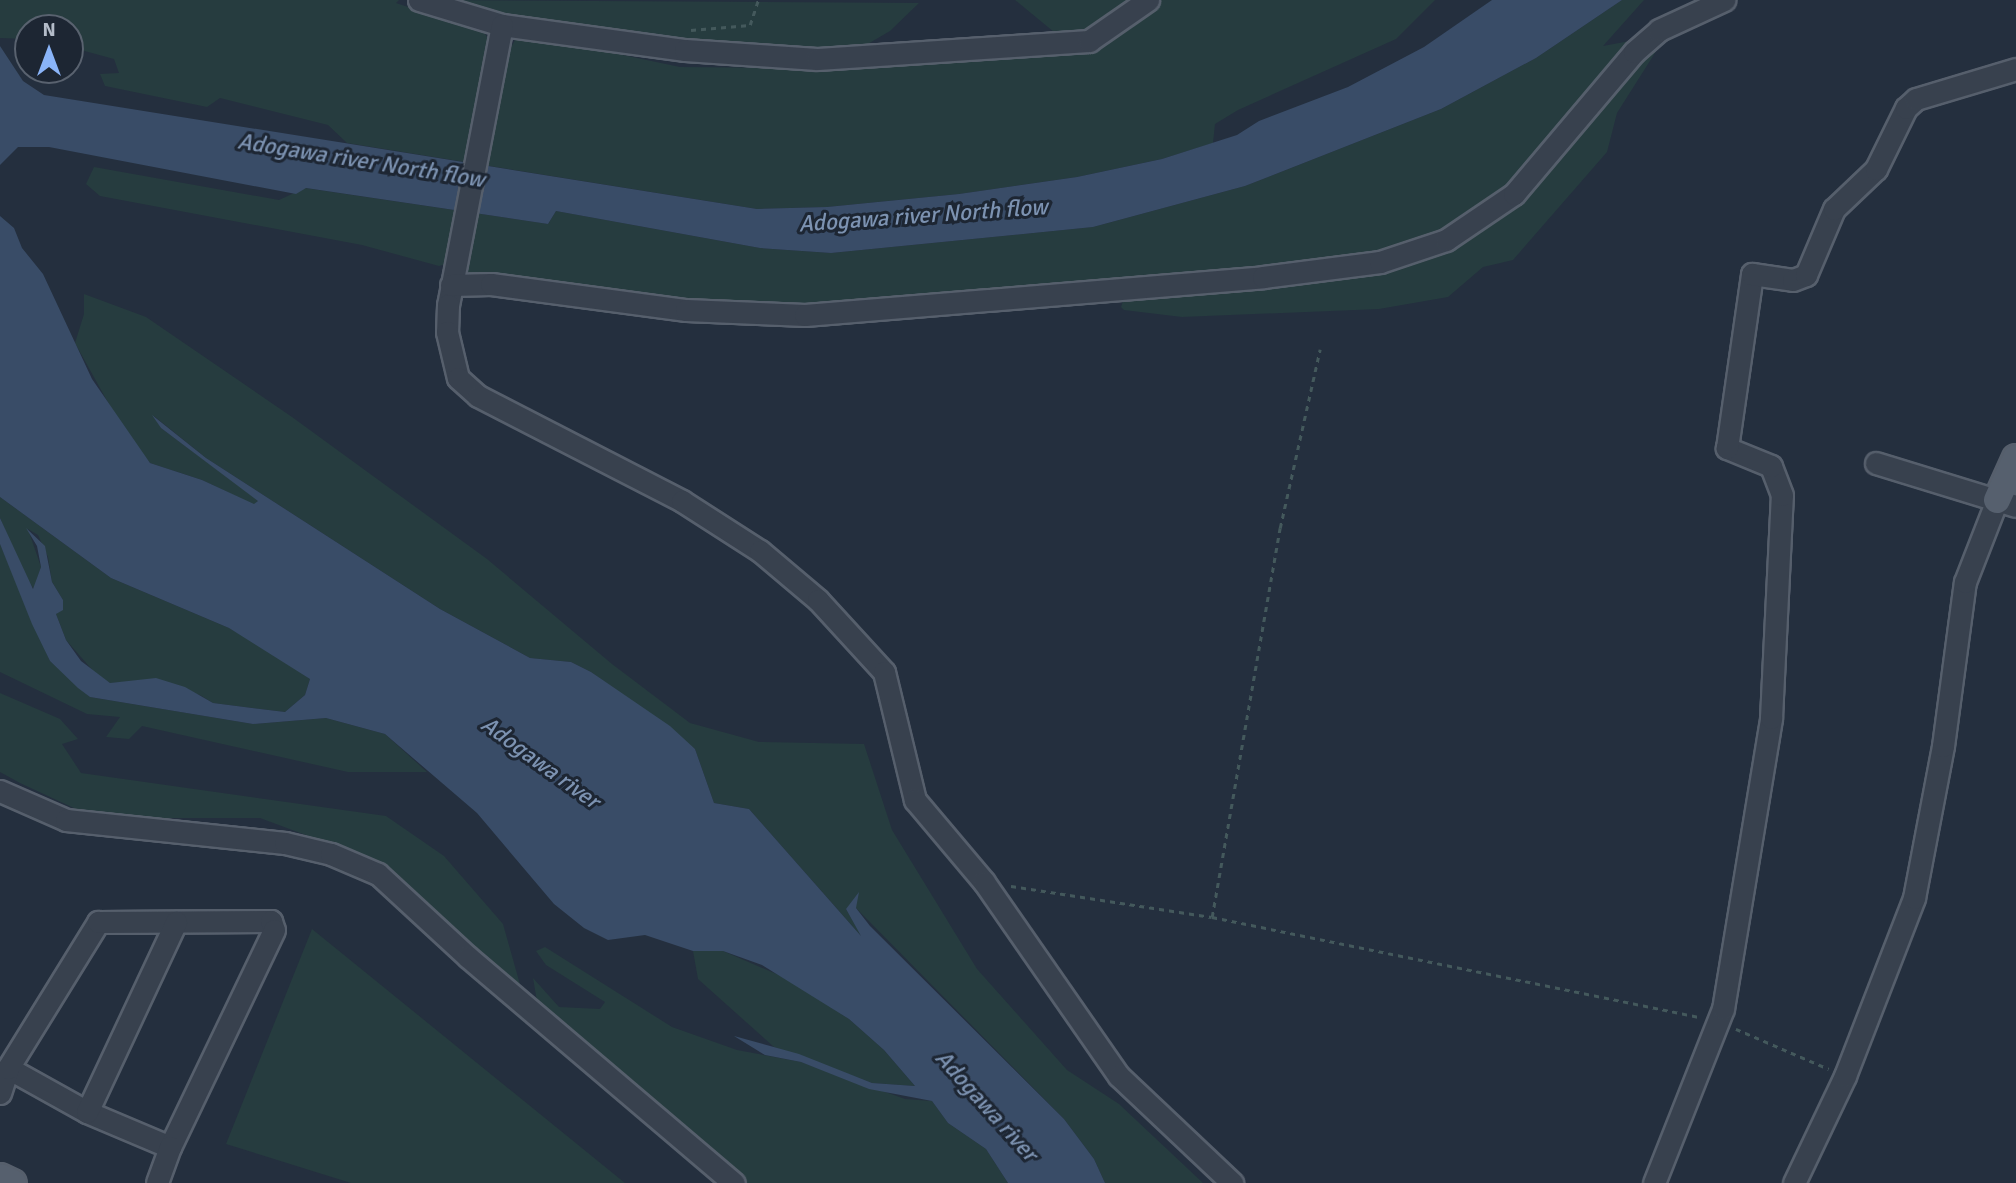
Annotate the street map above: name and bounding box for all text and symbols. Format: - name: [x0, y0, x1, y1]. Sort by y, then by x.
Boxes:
- north arrow: [14, 14, 84, 84]
- text: N: [42, 18, 56, 42]
- water label: Adogawa river North flow: [236, 128, 486, 194]
- water label: Adogawa river North flow: [798, 194, 1048, 238]
- water label: Adogawa river: [475, 711, 605, 815]
- water label: Adogawa river: [929, 1045, 1043, 1167]

